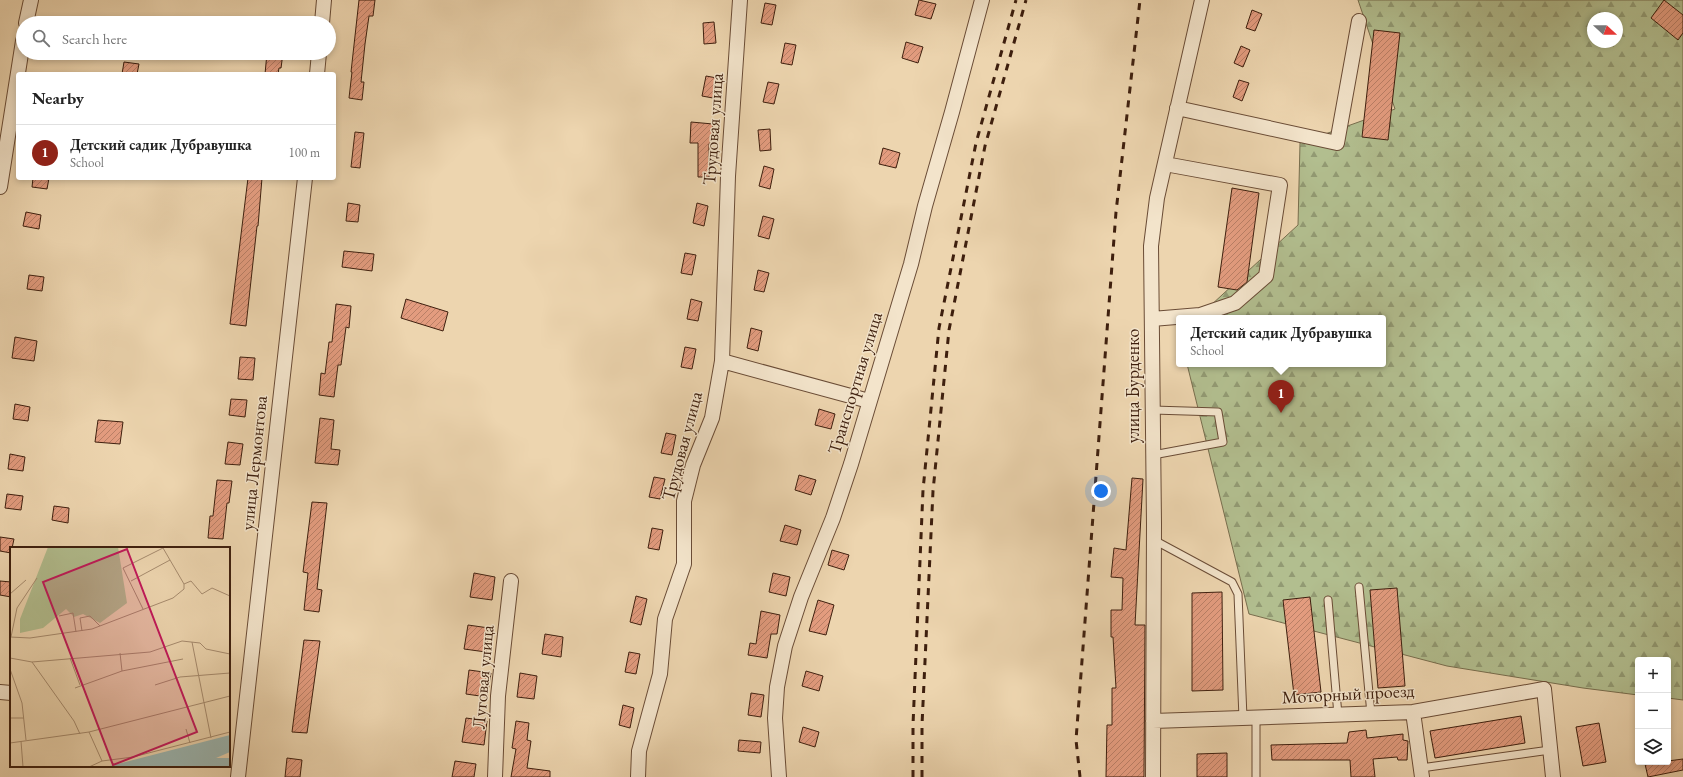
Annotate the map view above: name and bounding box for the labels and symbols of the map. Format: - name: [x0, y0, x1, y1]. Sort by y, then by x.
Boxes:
- north arrow: [1587, 12, 1623, 48]
- street label: Трудовая улица: [697, 71, 728, 186]
- street label: Транспортная улица: [822, 308, 887, 457]
- street label: улица Бурденко: [1121, 329, 1144, 443]
- pin: 1: [1268, 380, 1294, 413]
- street label: Трудовая улица: [656, 388, 707, 503]
- street label: улица Лермонтова: [235, 394, 272, 531]
- your location: [1091, 481, 1111, 501]
- inset map: [10, 547, 230, 767]
- street label: Луговая улица: [466, 623, 499, 730]
- street label: Моторный проезд: [1281, 679, 1415, 708]

